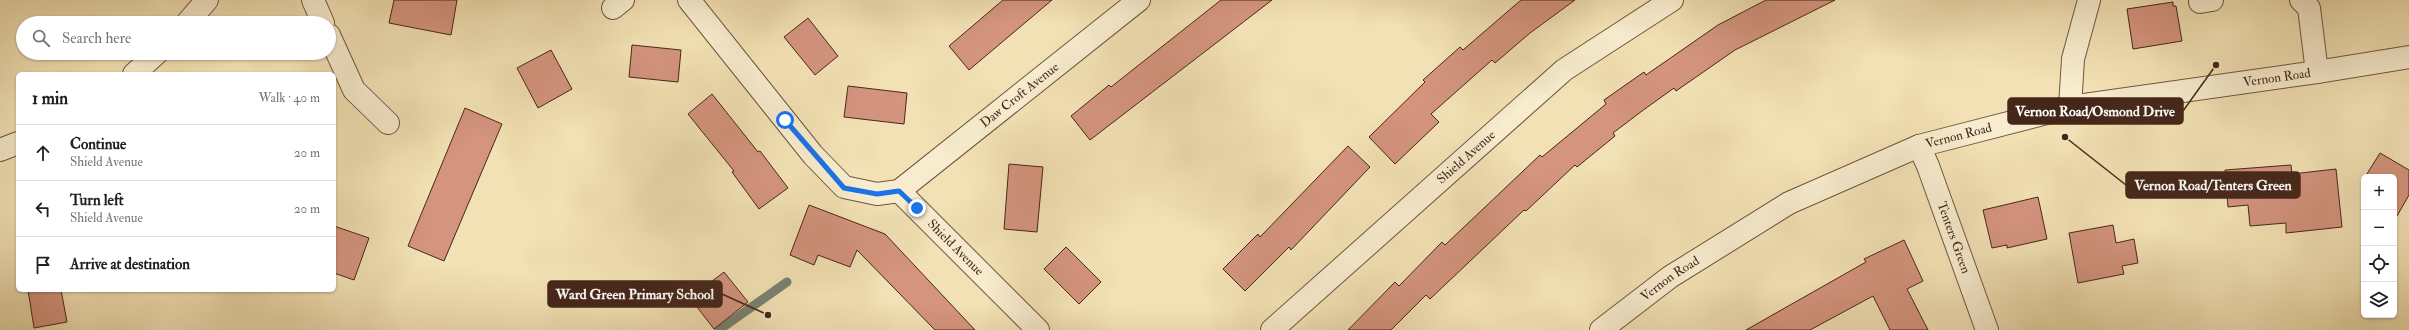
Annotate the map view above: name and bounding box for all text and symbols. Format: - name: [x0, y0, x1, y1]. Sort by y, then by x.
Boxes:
- search box: [16, 16, 336, 60]
- icon: search: [30, 27, 52, 49]
- text: Search here: [62, 29, 131, 48]
- street label: Daw Croft Avenue: [977, 59, 1062, 131]
- street label: Vernon Road: [2242, 65, 2312, 90]
- text: 1 min: [32, 88, 68, 109]
- text: Walk · 40 m: [258, 90, 320, 106]
- callout: Vernon Road/Osmond Drive: [2008, 98, 2183, 124]
- text: Vernon Road/Osmond Drive: [2014, 103, 2175, 120]
- route start: [776, 111, 794, 129]
- street label: Vernon Road: [1924, 119, 1994, 152]
- street label: Shield Avenue: [1434, 126, 1499, 187]
- text: Continue: [70, 135, 126, 154]
- icon: ahead: [32, 142, 54, 164]
- text: 20 m: [294, 145, 320, 161]
- text: Shield Avenue: [70, 154, 143, 170]
- callout: Vernon Road/Tenters Green: [2126, 172, 2300, 198]
- map controls: [2361, 174, 2397, 318]
- button: +: [2361, 174, 2397, 210]
- text: Vernon Road/Tenters Green: [2133, 177, 2293, 194]
- text: Turn left: [70, 191, 124, 210]
- icon: left: [32, 198, 54, 220]
- route end: [908, 199, 926, 217]
- street label: Tenters Green: [1934, 200, 1974, 276]
- text: 20 m: [294, 201, 320, 217]
- text: Shield Avenue: [70, 210, 143, 226]
- button: −: [2361, 210, 2397, 246]
- street label: Shield Avenue: [924, 216, 987, 279]
- button: locate: [2361, 246, 2397, 282]
- street label: Vernon Road: [1637, 252, 1703, 305]
- icon: arrive: [32, 254, 54, 276]
- text: Arrive at destination: [70, 255, 190, 274]
- callout: Ward Green Primary School: [548, 281, 722, 307]
- button: layers: [2361, 282, 2397, 318]
- text: Ward Green Primary School: [555, 286, 715, 304]

